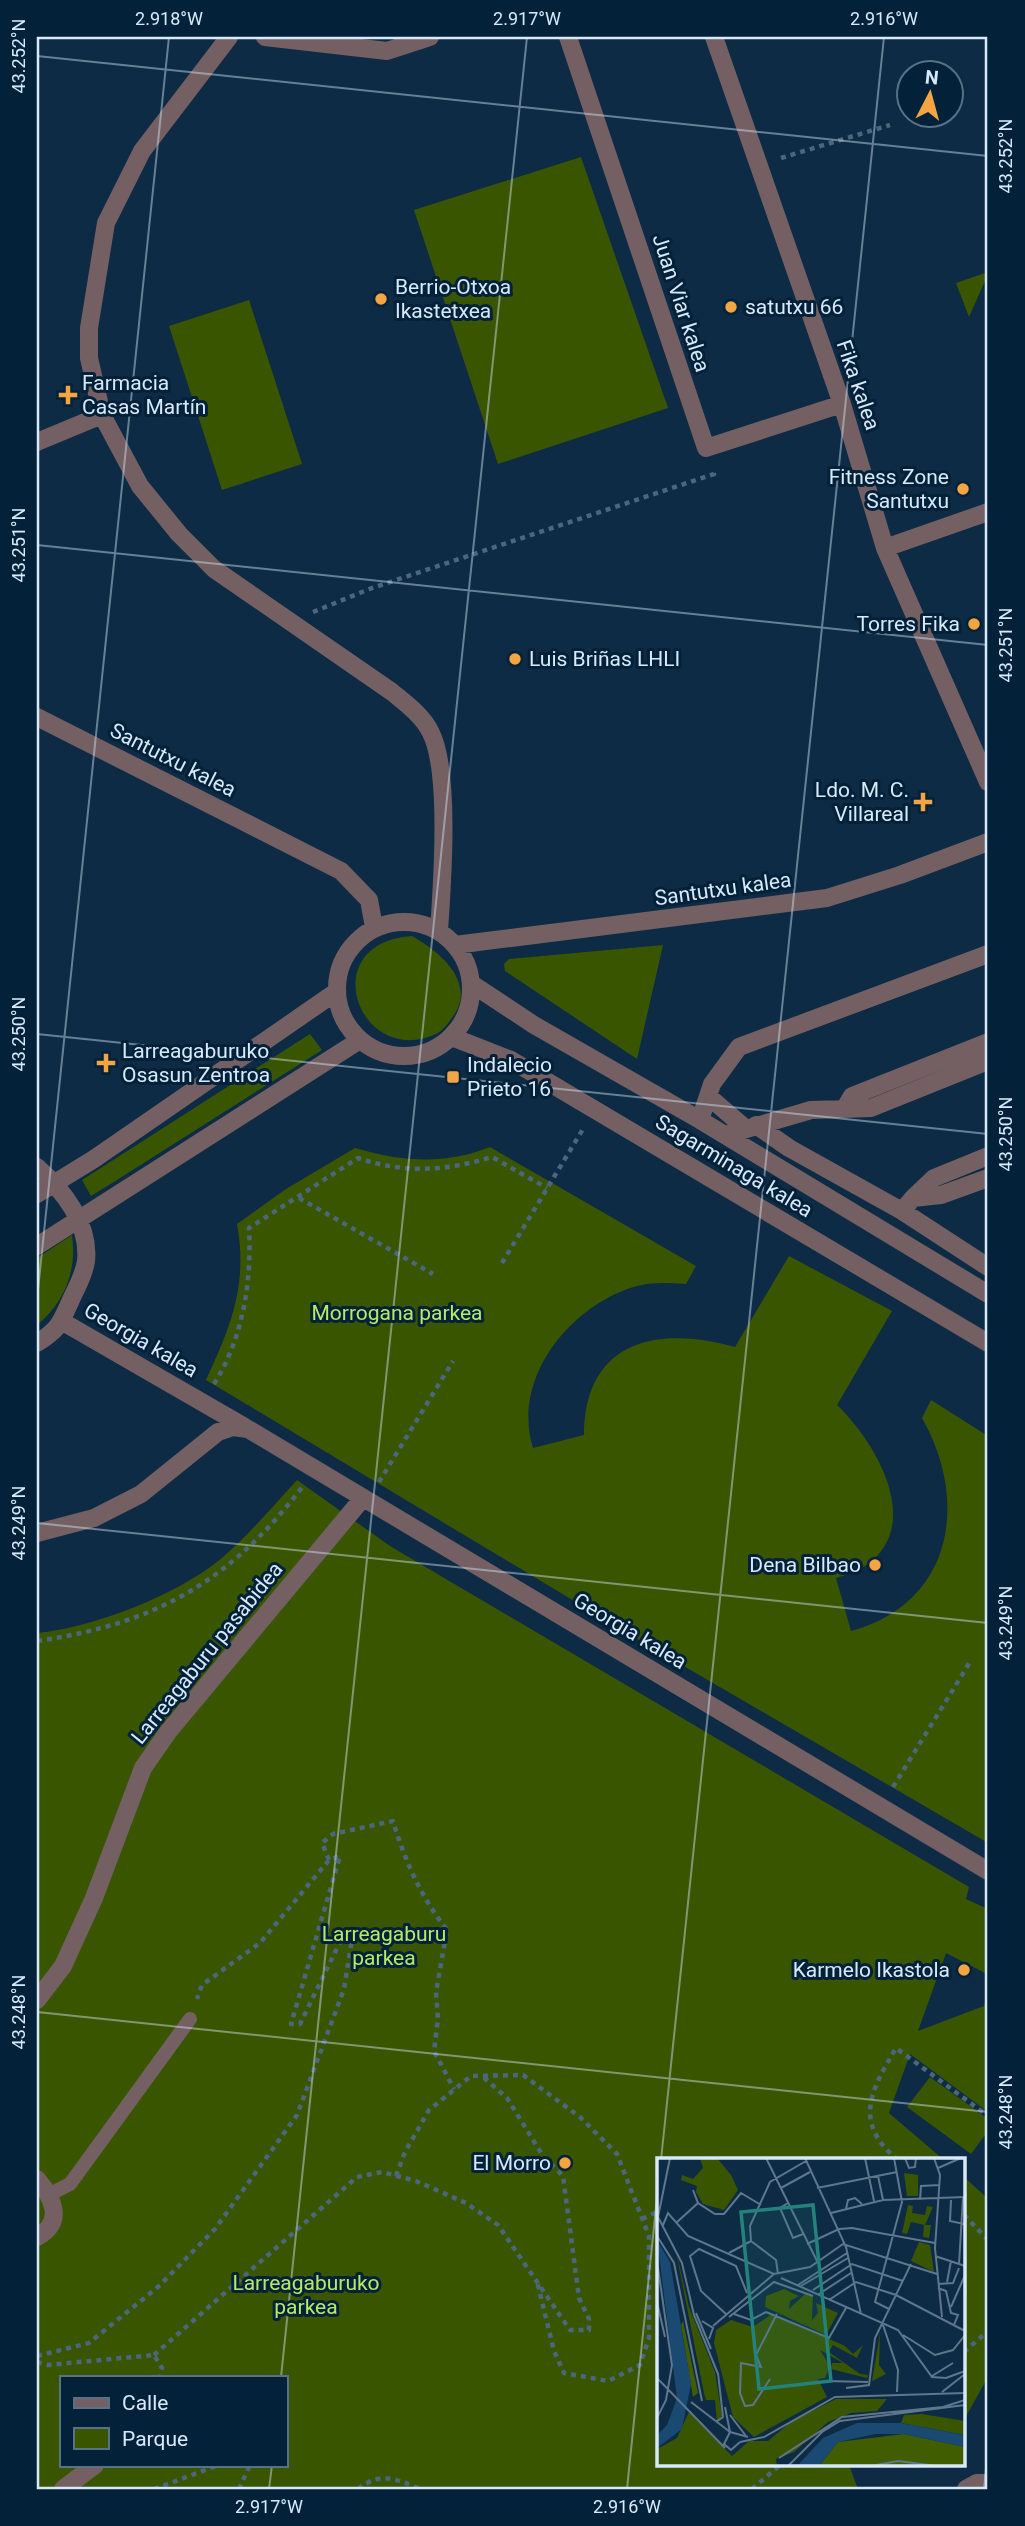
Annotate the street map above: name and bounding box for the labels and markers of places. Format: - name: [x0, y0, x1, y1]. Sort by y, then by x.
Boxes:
- place label: Berrio-Otxoa Ikastetxea: [395, 275, 511, 323]
- marker: Berrio-Otxoa Ikastetxea: [373, 291, 389, 307]
- place label: satutxu 66: [745, 295, 843, 319]
- marker: satutxu 66: [723, 299, 739, 315]
- place label: Farmacia Casas Martín: [82, 371, 206, 419]
- marker: Farmacia Casas Martín: [60, 387, 76, 403]
- place label: Fitness Zone Santutxu: [829, 465, 949, 513]
- marker: Fitness Zone Santutxu: [955, 481, 971, 497]
- place label: Torres Fika: [857, 612, 960, 636]
- marker: Torres Fika: [966, 616, 982, 632]
- place label: Luis Briñas LHLI: [529, 647, 680, 671]
- marker: Luis Briñas LHLI: [507, 651, 523, 667]
- place label: Ldo. M. C. Villareal: [815, 778, 909, 826]
- marker: Ldo. M. C. Villareal: [915, 794, 931, 810]
- place label: Larreagaburuko Osasun Zentroa: [122, 1039, 270, 1087]
- marker: Larreagaburuko Osasun Zentroa: [96, 1053, 116, 1073]
- place label: Indalecio Prieto 16: [467, 1053, 552, 1101]
- marker: Indalecio Prieto 16: [445, 1069, 461, 1085]
- place label: Dena Bilbao: [749, 1553, 861, 1577]
- marker: Dena Bilbao: [867, 1557, 883, 1573]
- place label: Karmelo Ikastola: [793, 1958, 950, 1982]
- marker: Karmelo Ikastola: [956, 1962, 972, 1978]
- place label: El Morro: [472, 2151, 551, 2175]
- marker: El Morro: [557, 2155, 573, 2171]

